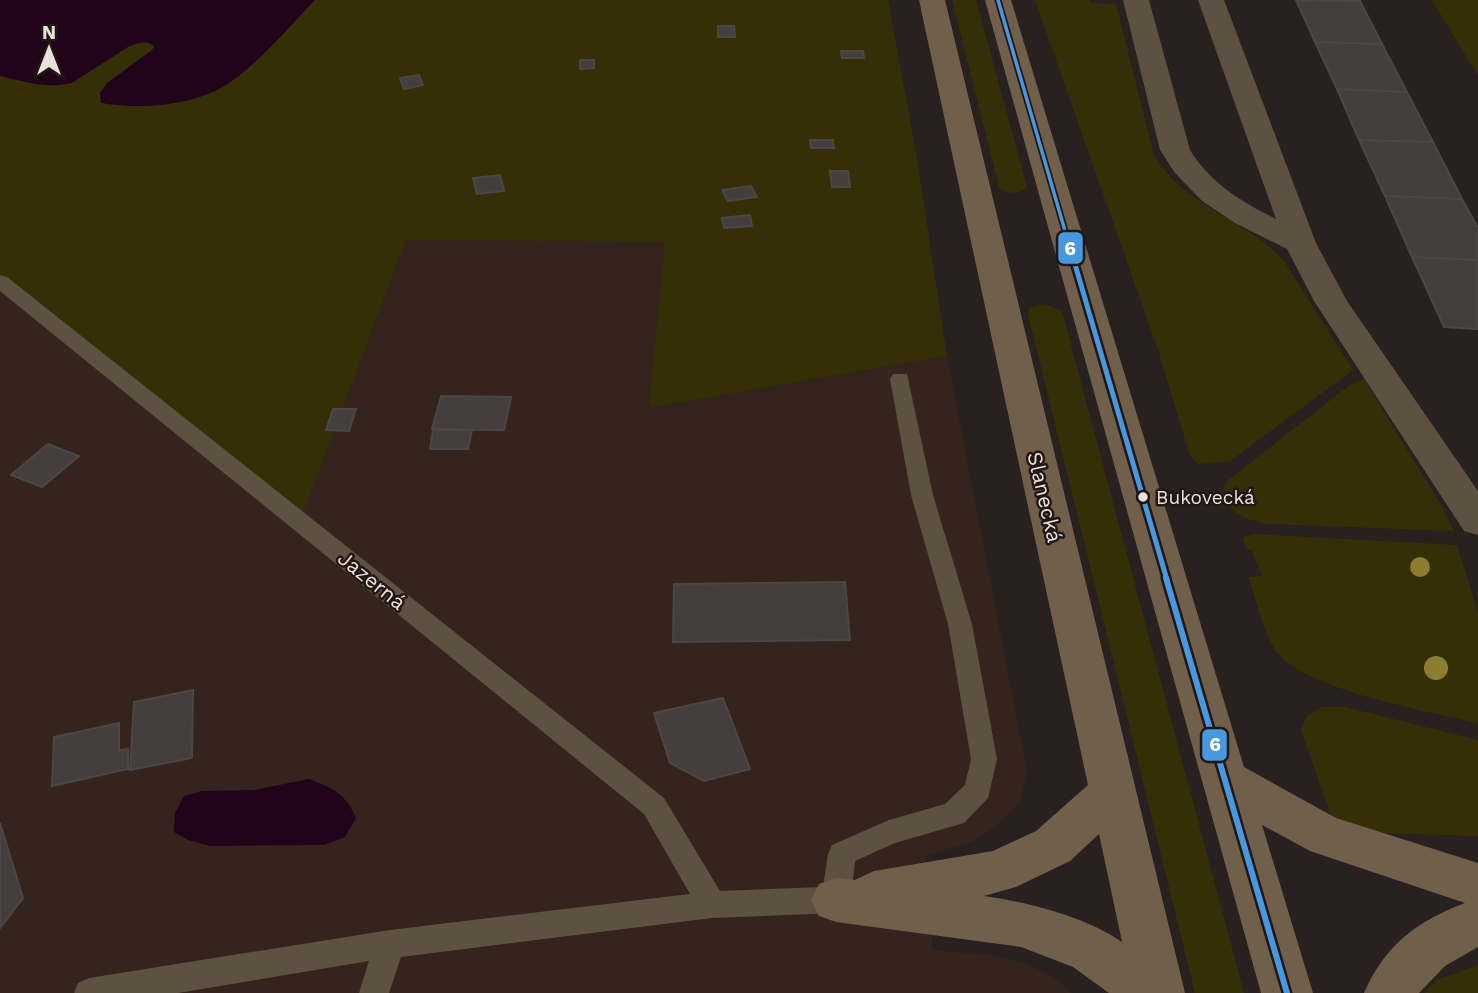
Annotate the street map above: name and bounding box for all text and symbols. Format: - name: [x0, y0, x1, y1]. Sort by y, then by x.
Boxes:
- north arrow: [14, 14, 84, 84]
- text: N: [42, 21, 56, 44]
- line badge: 6: [1057, 231, 1084, 265]
- text: 6: [1064, 237, 1076, 260]
- street label: Slanecká: [1022, 449, 1068, 545]
- place label: Bukovecká: [1156, 486, 1255, 509]
- marker: Bukovecká: [1136, 490, 1150, 504]
- street label: Jazerná: [333, 545, 411, 615]
- line badge: 6: [1201, 728, 1228, 762]
- text: 6: [1209, 733, 1221, 756]

